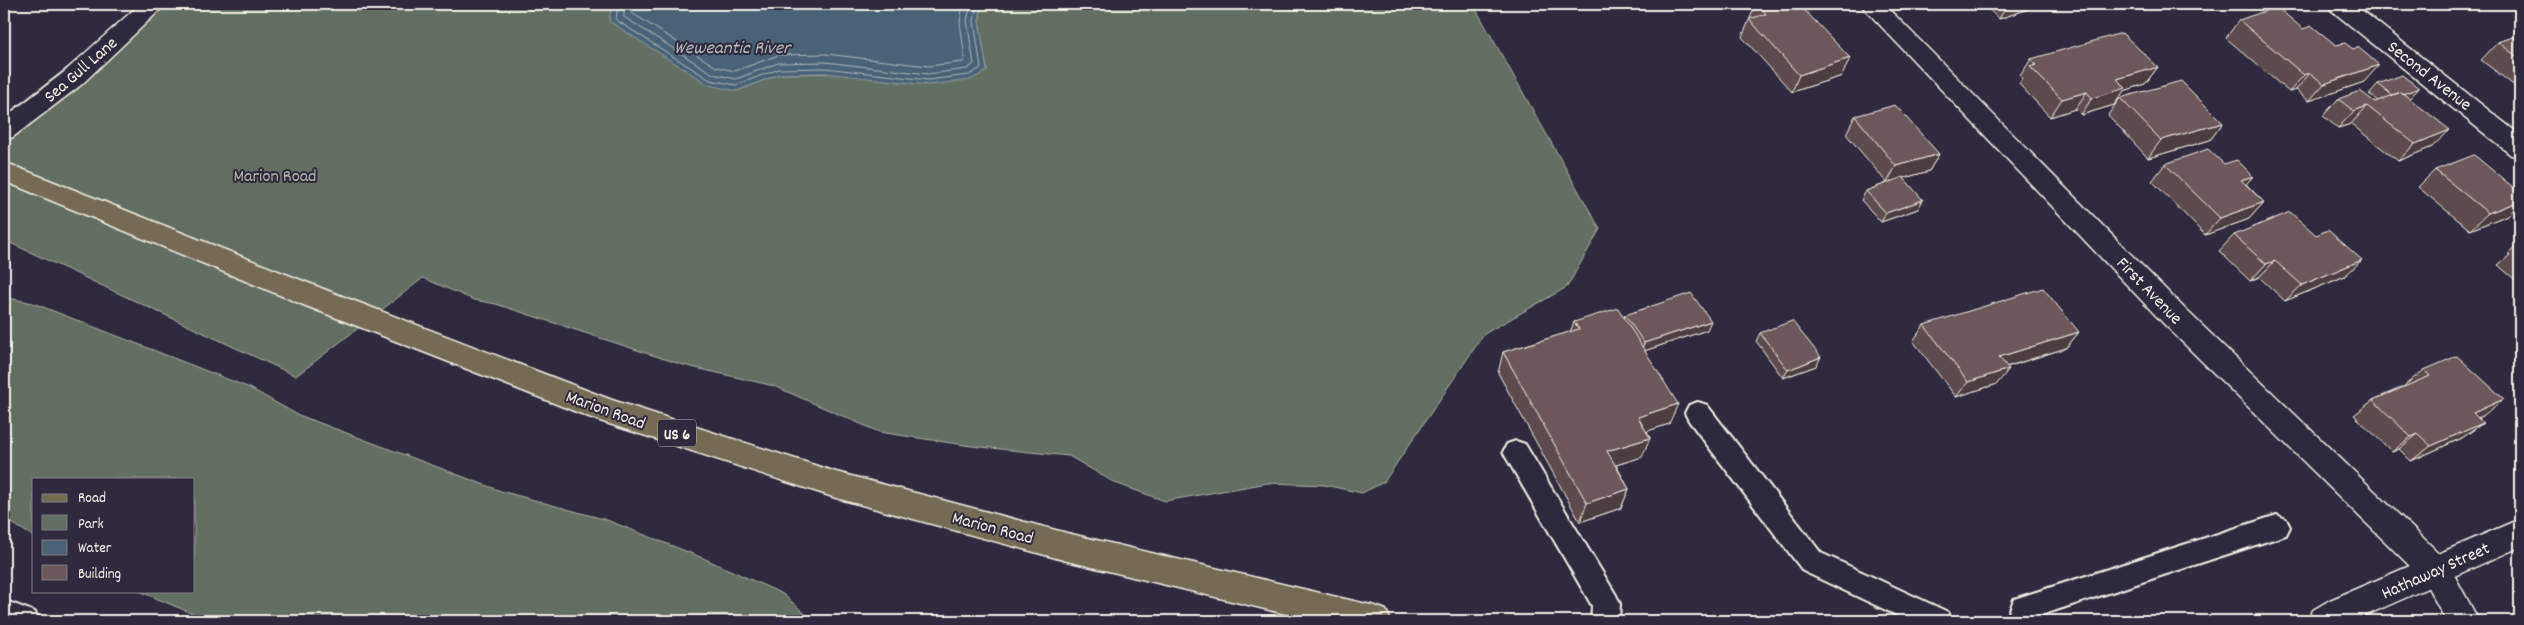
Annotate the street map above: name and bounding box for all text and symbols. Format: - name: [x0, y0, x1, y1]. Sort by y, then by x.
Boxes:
- street label: Sea Gull Lane: [39, 32, 124, 110]
- water label: Weweantic River: [674, 36, 792, 63]
- street label: Second Avenue: [2381, 36, 2476, 118]
- park label: Marion Road: [233, 165, 317, 190]
- street label: First Avenue: [2109, 252, 2187, 331]
- street label: Marion Road: [562, 385, 648, 437]
- road number: US 6: [658, 419, 696, 446]
- legend: [32, 478, 195, 592]
- text: Road: [78, 488, 106, 510]
- street label: Marion Road: [949, 507, 1036, 552]
- text: Park: [78, 514, 104, 536]
- street label: Hathaway Street: [2378, 537, 2494, 607]
- text: Water: [78, 538, 112, 560]
- text: Building: [78, 564, 121, 586]

